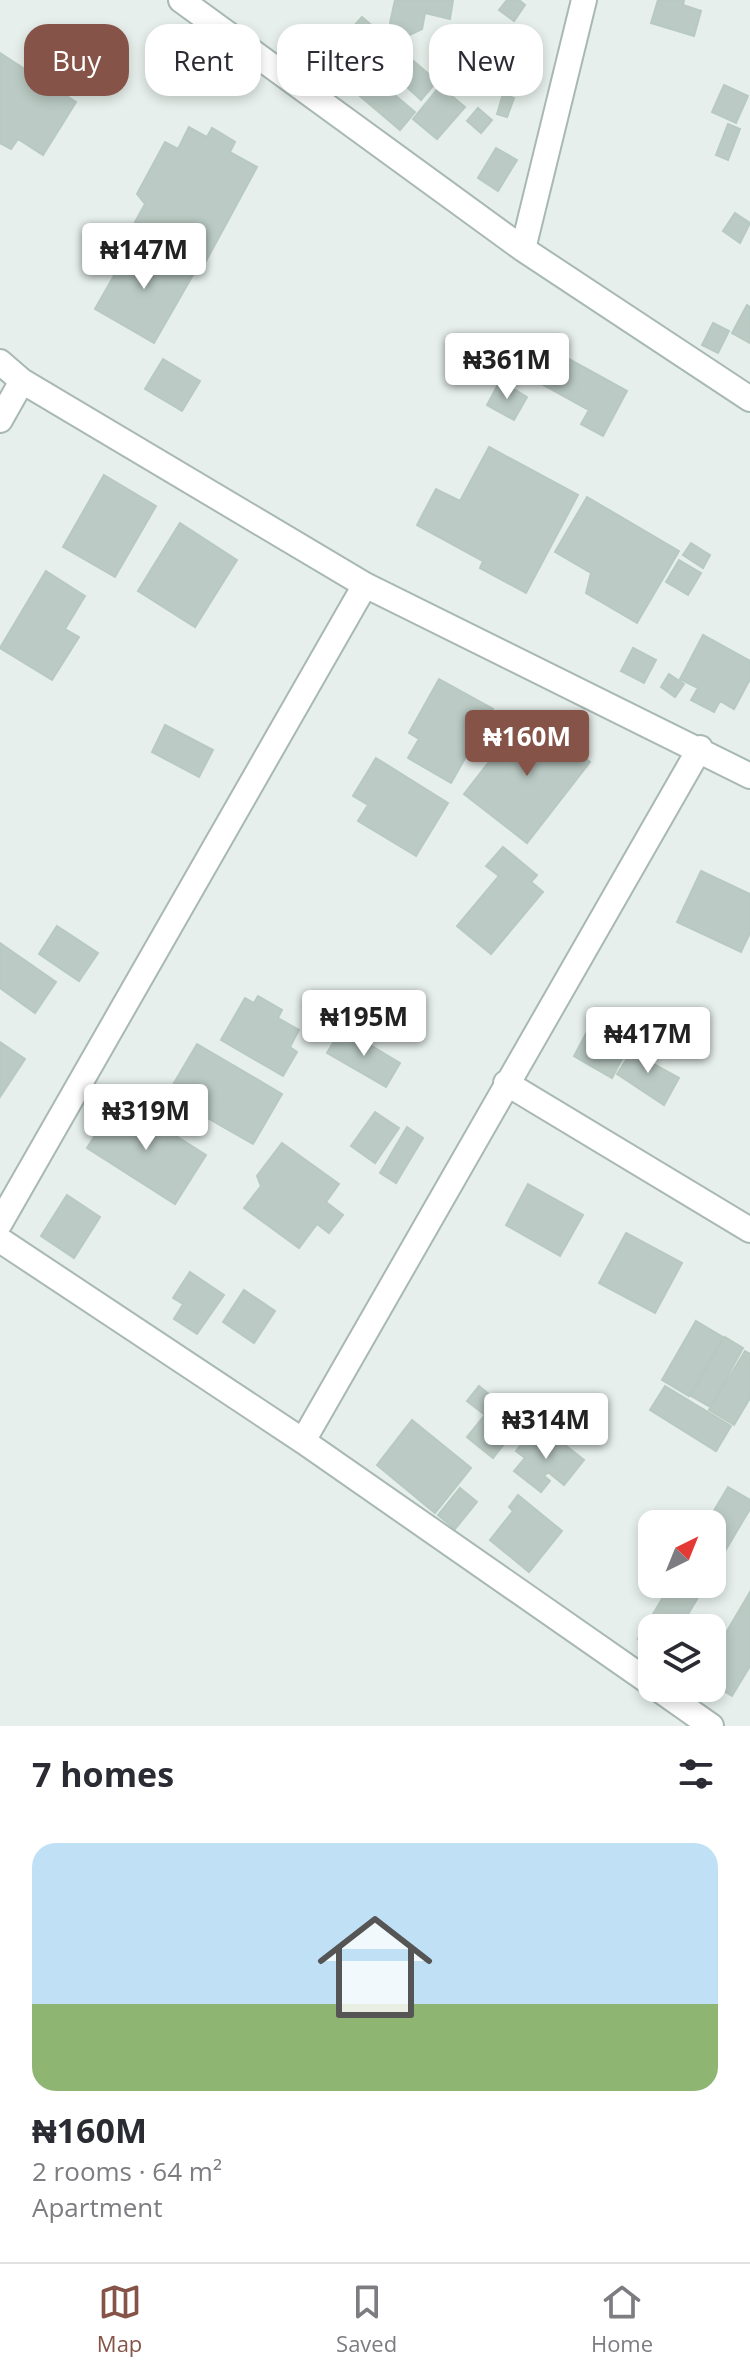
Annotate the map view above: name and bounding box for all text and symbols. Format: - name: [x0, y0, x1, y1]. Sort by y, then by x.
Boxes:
- chip: Buy: [24, 24, 129, 96]
- chip: Rent: [145, 24, 261, 96]
- chip: Filters: [277, 24, 413, 96]
- chip: New: [429, 24, 543, 96]
- pin: ₦147M: [88, 223, 200, 291]
- text: ₦147M: [100, 231, 188, 267]
- pin: ₦361M: [451, 333, 563, 401]
- text: ₦361M: [463, 341, 551, 377]
- pin: ₦160M: [471, 710, 583, 778]
- text: ₦160M: [483, 718, 571, 754]
- pin: ₦195M: [308, 990, 420, 1058]
- text: ₦195M: [320, 998, 408, 1034]
- pin: ₦417M: [592, 1007, 704, 1075]
- text: ₦417M: [604, 1015, 692, 1051]
- pin: ₦319M: [90, 1084, 202, 1152]
- text: ₦319M: [102, 1092, 190, 1128]
- pin: ₦314M: [490, 1393, 602, 1461]
- text: ₦314M: [502, 1401, 590, 1437]
- north arrow: [638, 1510, 726, 1598]
- map controls: [638, 1510, 726, 1702]
- button: layers: [638, 1614, 726, 1702]
- text: 7 homes: [32, 1751, 174, 1797]
- icon: filters: [674, 1752, 718, 1796]
- icon: home: [303, 1895, 447, 2039]
- text: ₦160M: [32, 2107, 147, 2153]
- text: 2 rooms · 64 m²: [32, 2153, 222, 2189]
- text: Apartment: [32, 2189, 163, 2225]
- tab: Map: [97, 2280, 142, 2358]
- tab: Saved: [336, 2280, 397, 2358]
- tab: Home: [591, 2280, 653, 2358]

